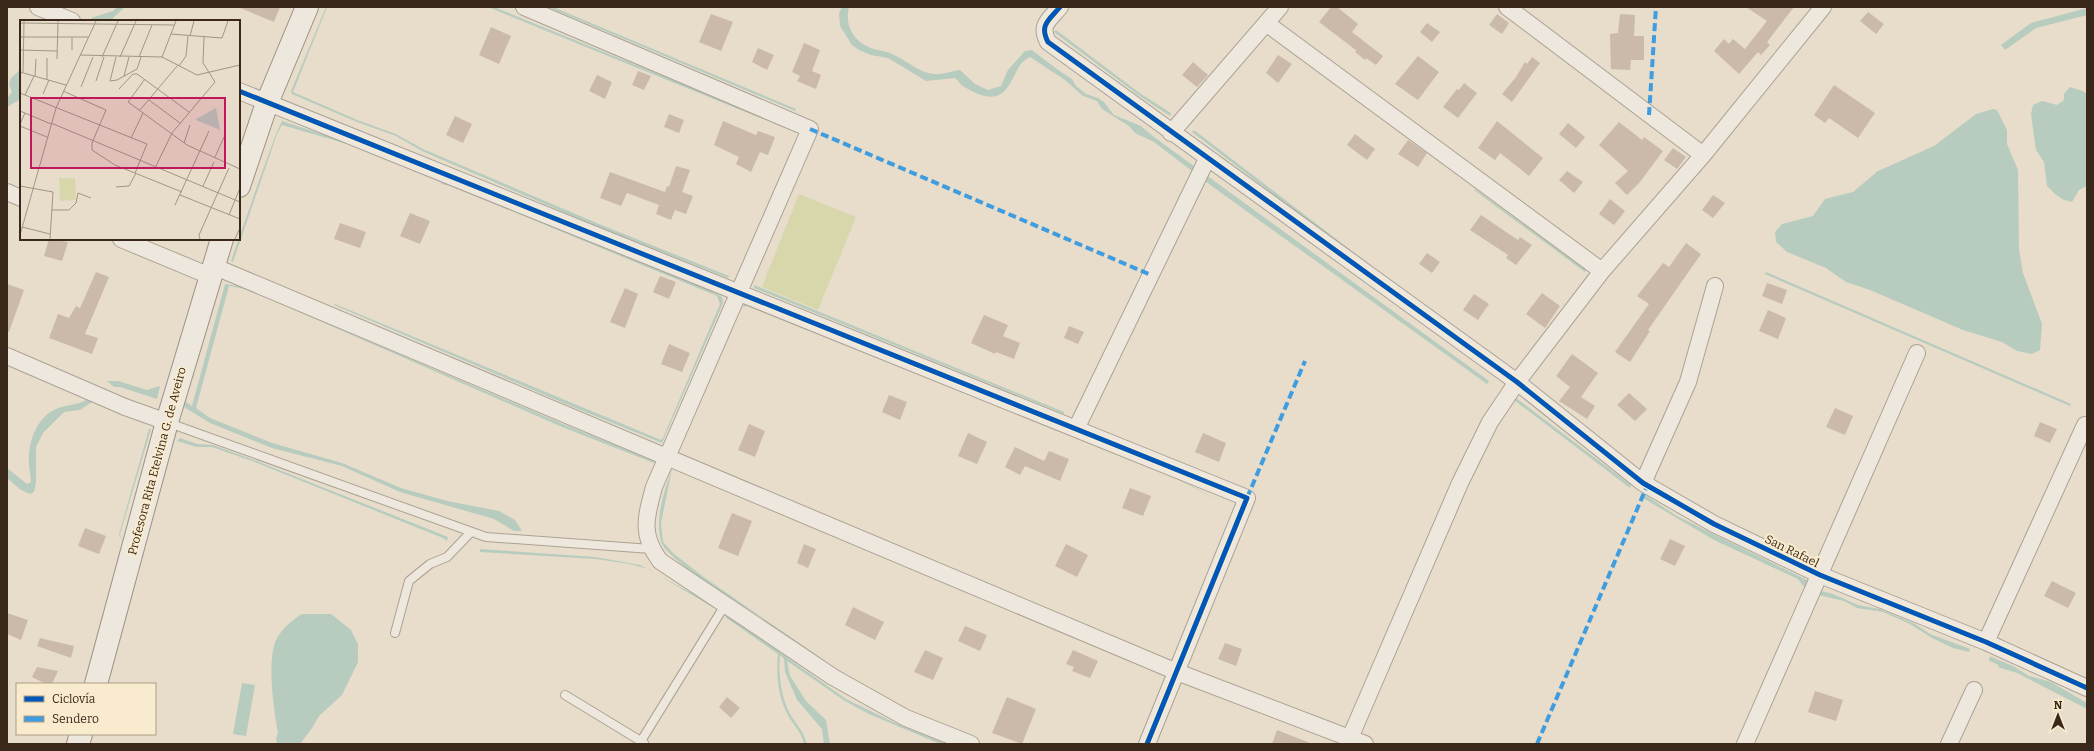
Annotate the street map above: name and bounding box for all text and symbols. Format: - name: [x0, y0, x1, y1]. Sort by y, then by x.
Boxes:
- inset map: [20, 20, 240, 240]
- street label: Profesora Rita Etelvina G. de Aveiro: [125, 365, 189, 557]
- street label: San Rafael: [1763, 532, 1822, 570]
- legend: [16, 683, 156, 735]
- text: Ciclovía: [52, 692, 96, 706]
- north arrow: [2038, 695, 2078, 735]
- text: N: [2054, 699, 2063, 712]
- text: Sendero: [52, 712, 99, 726]

